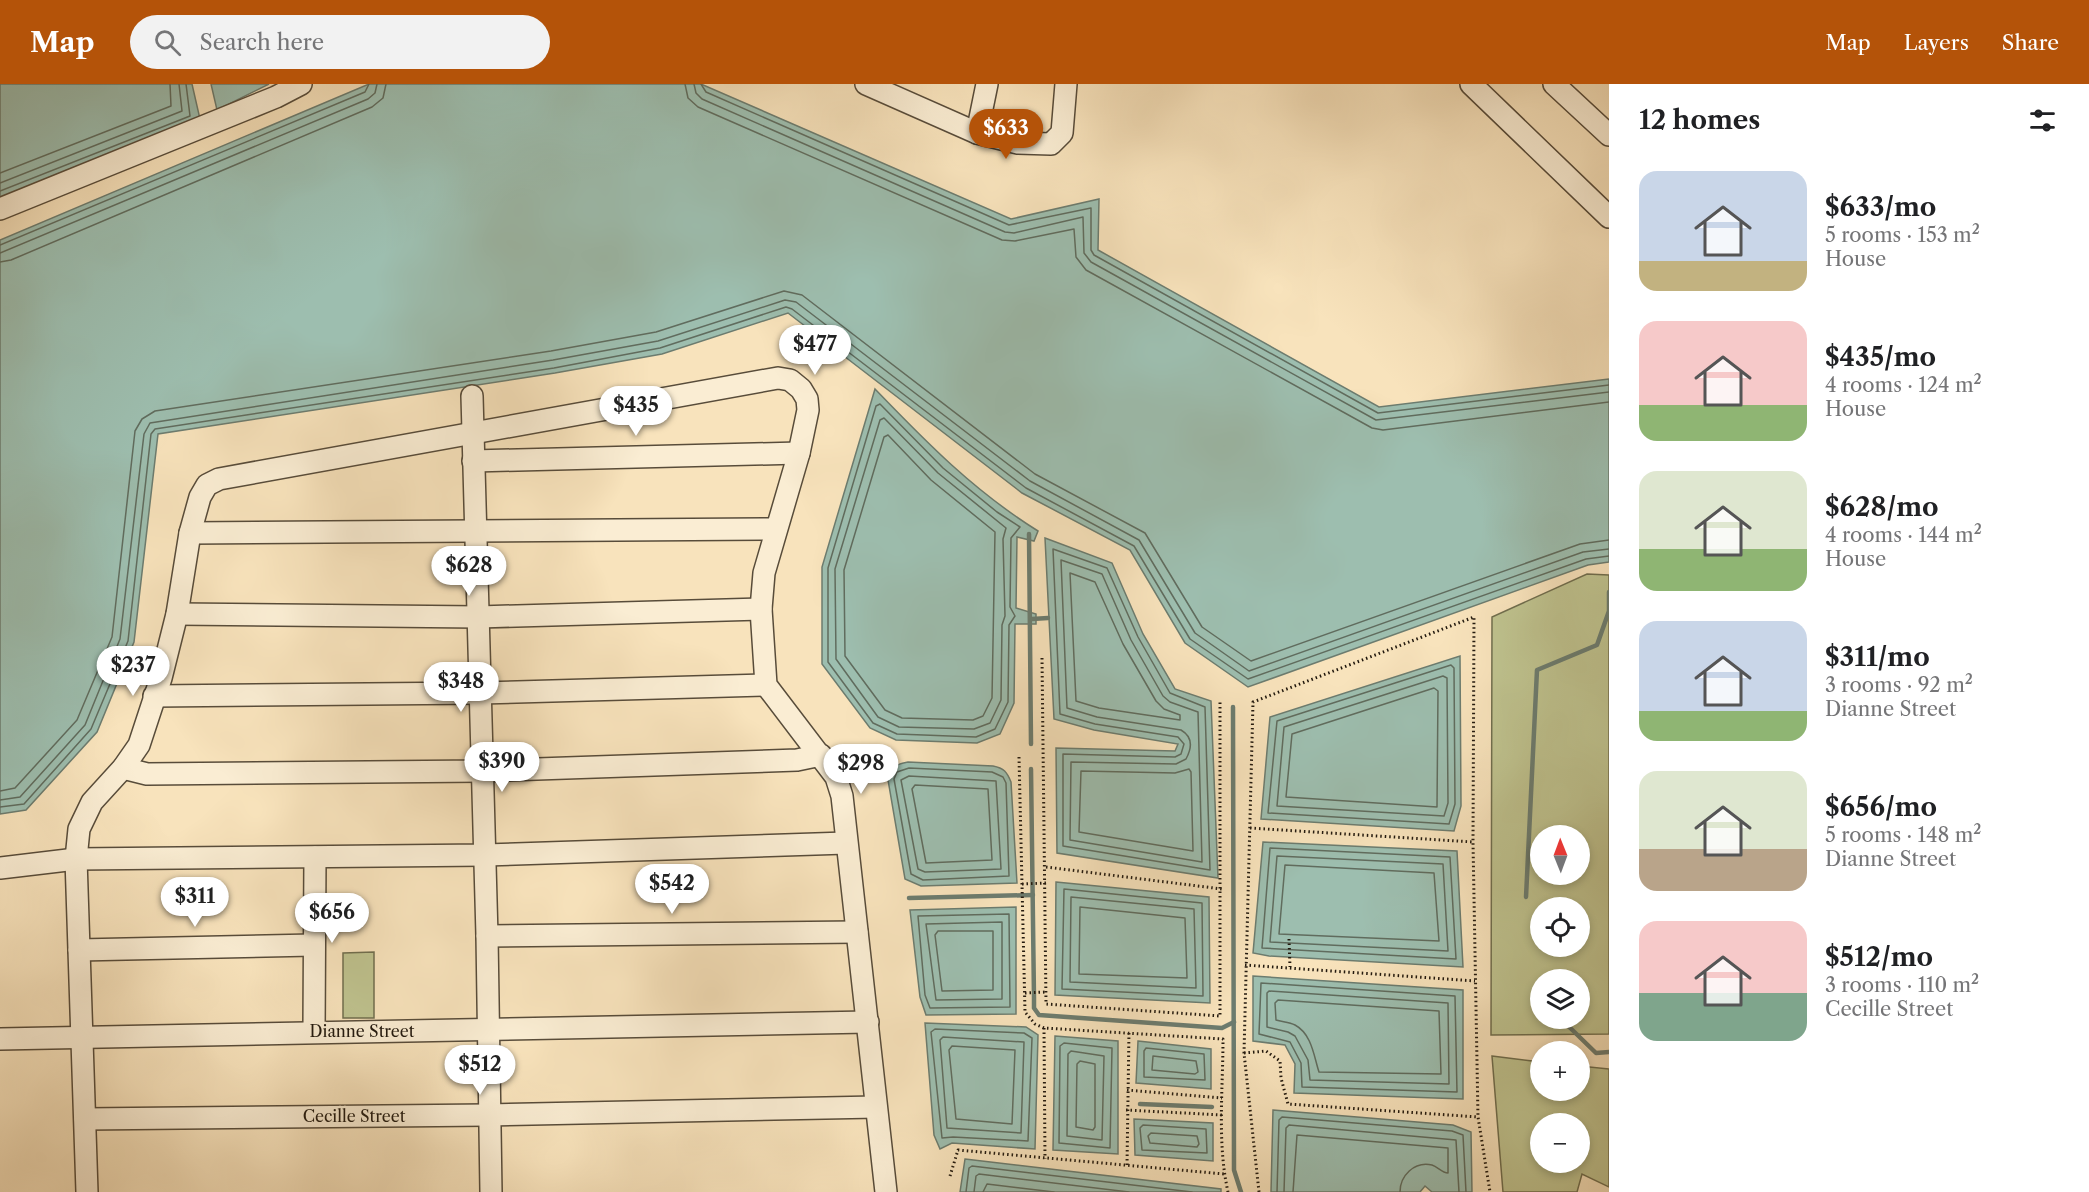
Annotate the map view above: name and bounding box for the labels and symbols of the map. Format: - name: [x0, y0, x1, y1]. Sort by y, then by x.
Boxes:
- pin: $633: [970, 109, 1042, 160]
- pin: $477: [779, 325, 851, 376]
- pin: $435: [600, 386, 672, 437]
- pin: $628: [433, 546, 505, 597]
- pin: $237: [97, 646, 169, 697]
- pin: $348: [425, 662, 497, 713]
- pin: $390: [466, 742, 538, 793]
- pin: $298: [825, 744, 897, 795]
- north arrow: [1530, 825, 1590, 885]
- pin: $542: [636, 864, 708, 915]
- pin: $311: [159, 877, 231, 928]
- pin: $656: [296, 893, 368, 944]
- street label: Dianne Street: [310, 1021, 415, 1041]
- pin: $512: [444, 1045, 516, 1096]
- street label: Cecille Street: [303, 1106, 406, 1126]

